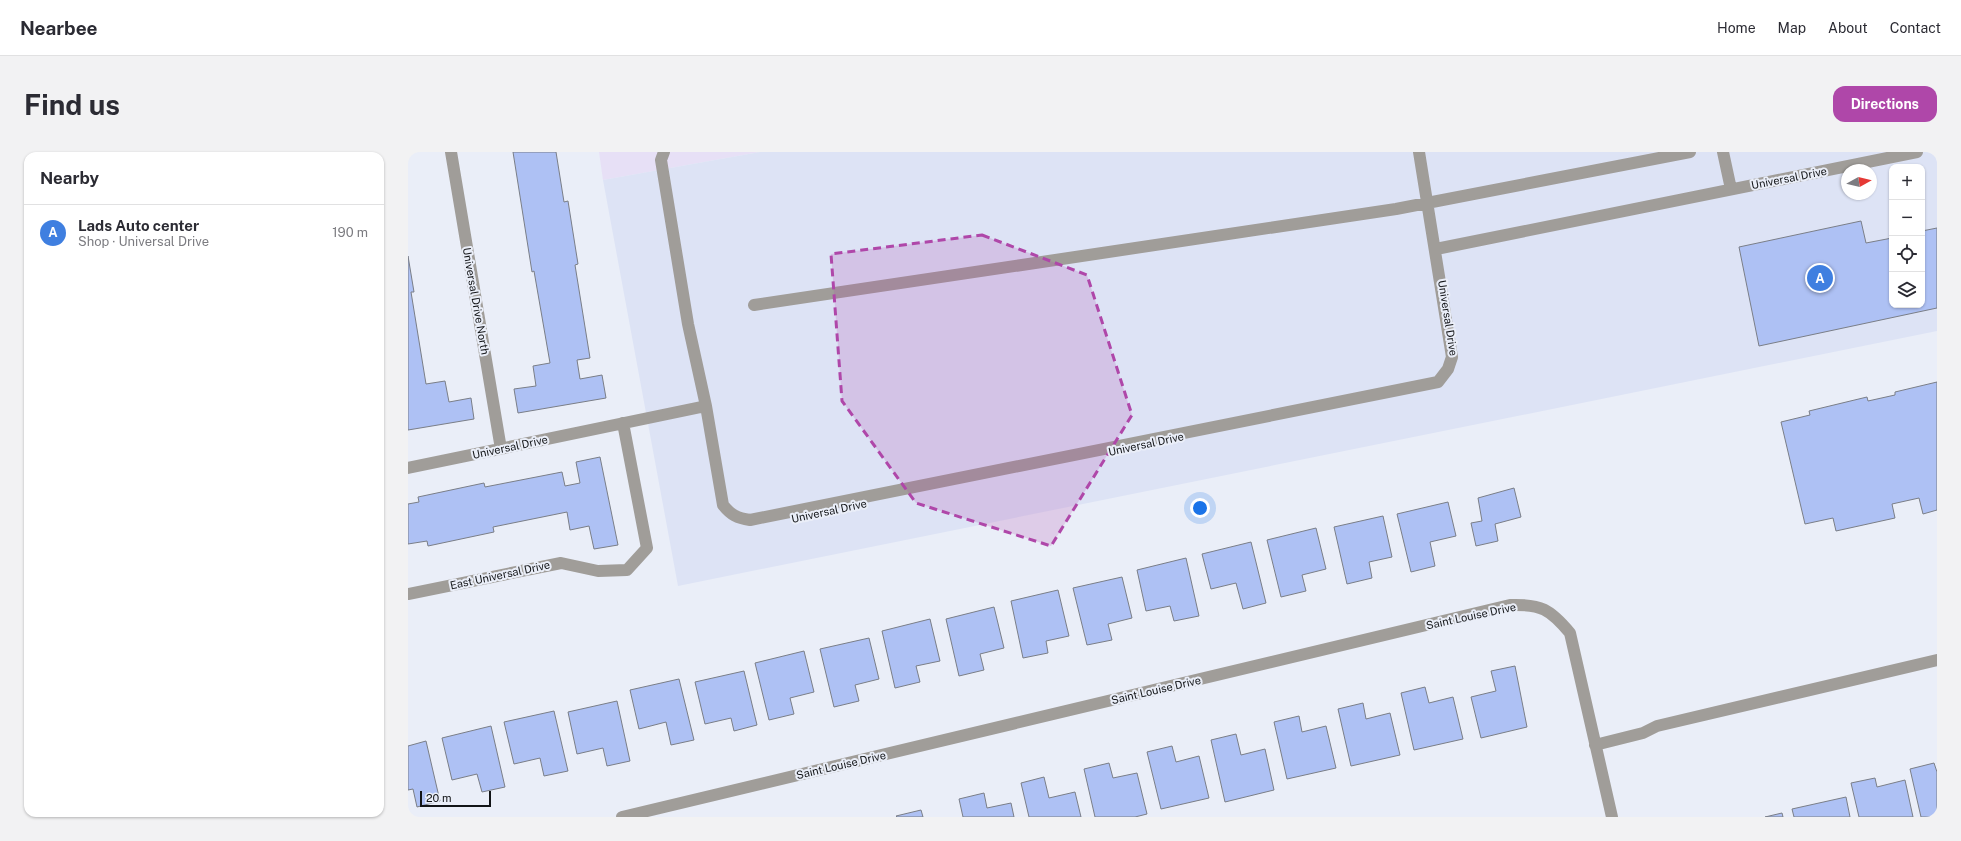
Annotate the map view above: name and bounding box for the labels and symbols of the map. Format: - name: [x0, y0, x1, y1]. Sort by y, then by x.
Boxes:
- north arrow: [1841, 164, 1877, 200]
- street label: Universal Drive: [1750, 165, 1828, 191]
- street label: Universal Drive North: [461, 247, 491, 355]
- pin: A: [1807, 263, 1833, 293]
- street label: Universal Drive: [1436, 279, 1460, 357]
- street label: Universal Drive: [1107, 430, 1185, 458]
- street label: Universal Drive: [471, 433, 549, 461]
- street label: Universal Drive: [790, 497, 868, 525]
- your location: [1190, 498, 1210, 518]
- street label: East Universal Drive: [449, 559, 551, 591]
- street label: Saint Louise Drive: [1425, 601, 1517, 631]
- street label: Saint Louise Drive: [1110, 674, 1202, 706]
- street label: Saint Louise Drive: [795, 749, 887, 781]
- scale bar: [420, 789, 491, 808]

